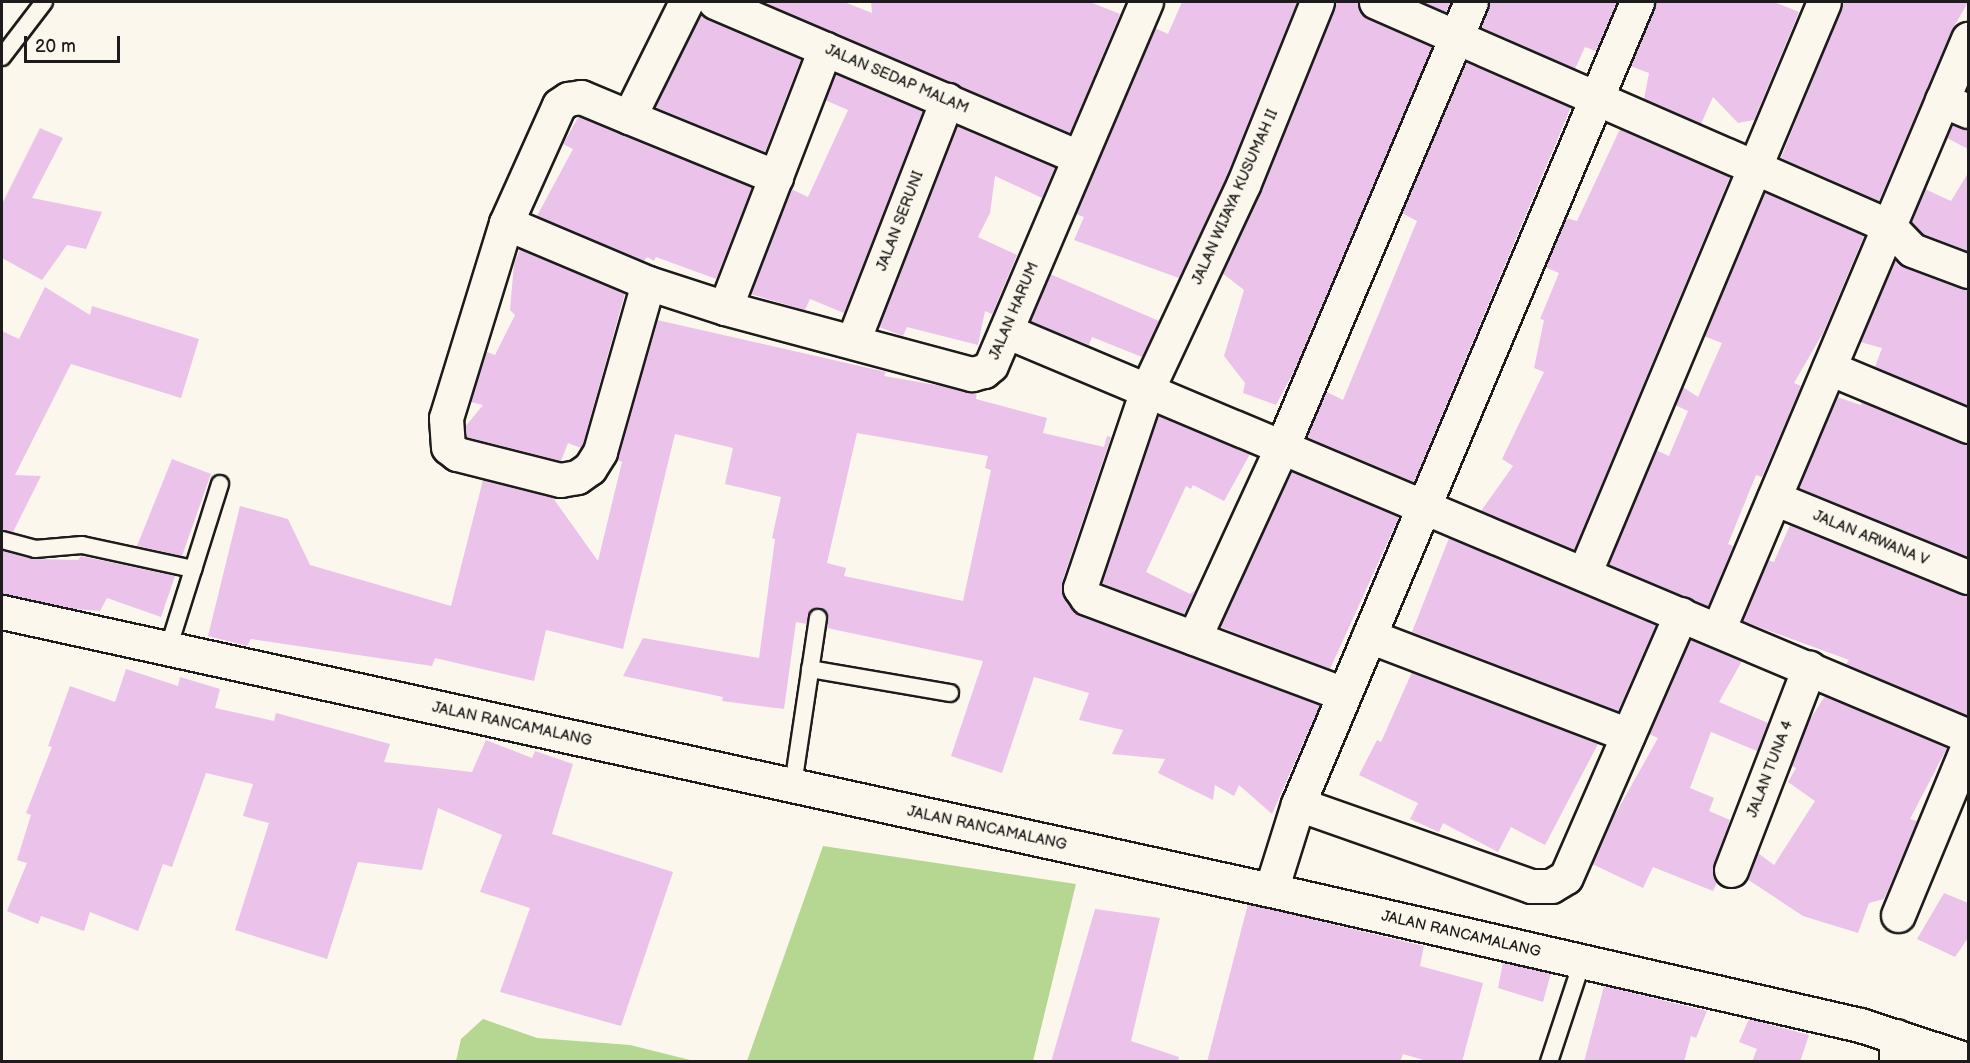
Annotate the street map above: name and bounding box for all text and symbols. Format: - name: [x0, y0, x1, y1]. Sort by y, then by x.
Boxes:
- scale bar: [27, 24, 123, 62]
- text: 20 m: [35, 36, 76, 57]
- street label: JALAN SEDAP MALAM: [822, 41, 972, 117]
- street label: JALAN WIJAYA KUSUMAH II: [1188, 106, 1282, 288]
- street label: JALAN SERUNI: [873, 168, 927, 274]
- street label: JALAN HARUM: [985, 260, 1043, 362]
- street label: JALAN ARWANA V: [1810, 506, 1932, 570]
- street label: JALAN RANCAMALANG: [430, 698, 594, 750]
- street label: JALAN TUNA 4: [1743, 718, 1797, 820]
- street label: JALAN RANCAMALANG: [905, 802, 1069, 854]
- street label: JALAN RANCAMALANG: [1380, 907, 1542, 961]

